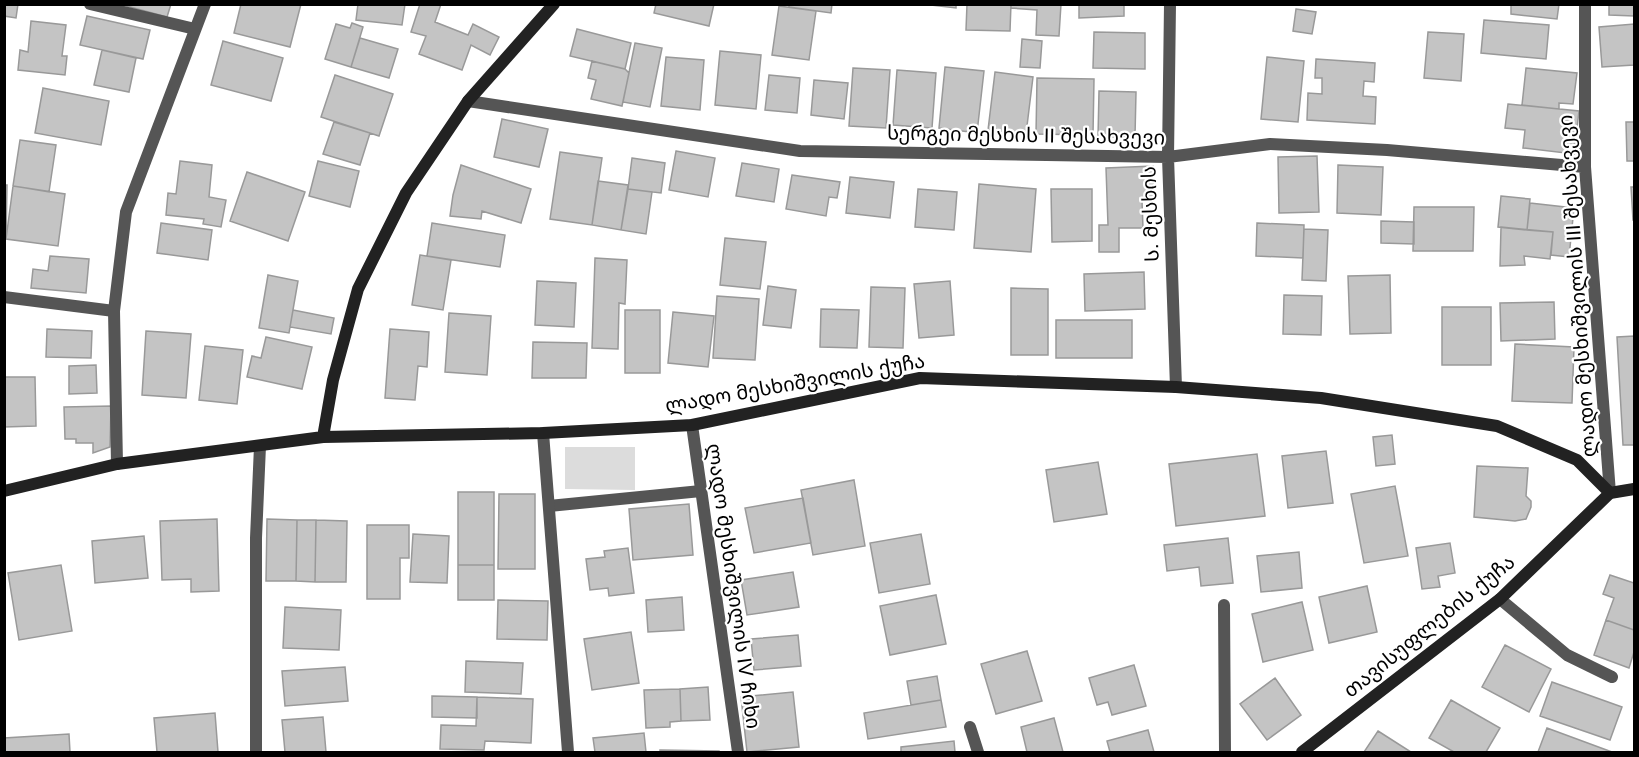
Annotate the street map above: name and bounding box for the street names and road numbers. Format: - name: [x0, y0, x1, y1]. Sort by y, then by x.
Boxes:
- street label: ლადო მესხიშვილის III შესახვევი: [1554, 114, 1602, 458]
- street label: სერგეი მესხის II შესახვევი: [887, 122, 1165, 149]
- street label: Ს. Მესხის: [1137, 166, 1164, 262]
- street label: ლადო მესხიშვილის ქუჩა: [663, 349, 927, 419]
- street label: ლადო მესხიშვილის IV ჩიხი: [701, 442, 765, 730]
- street label: თავისუფლების ქუჩა: [1339, 550, 1520, 703]

